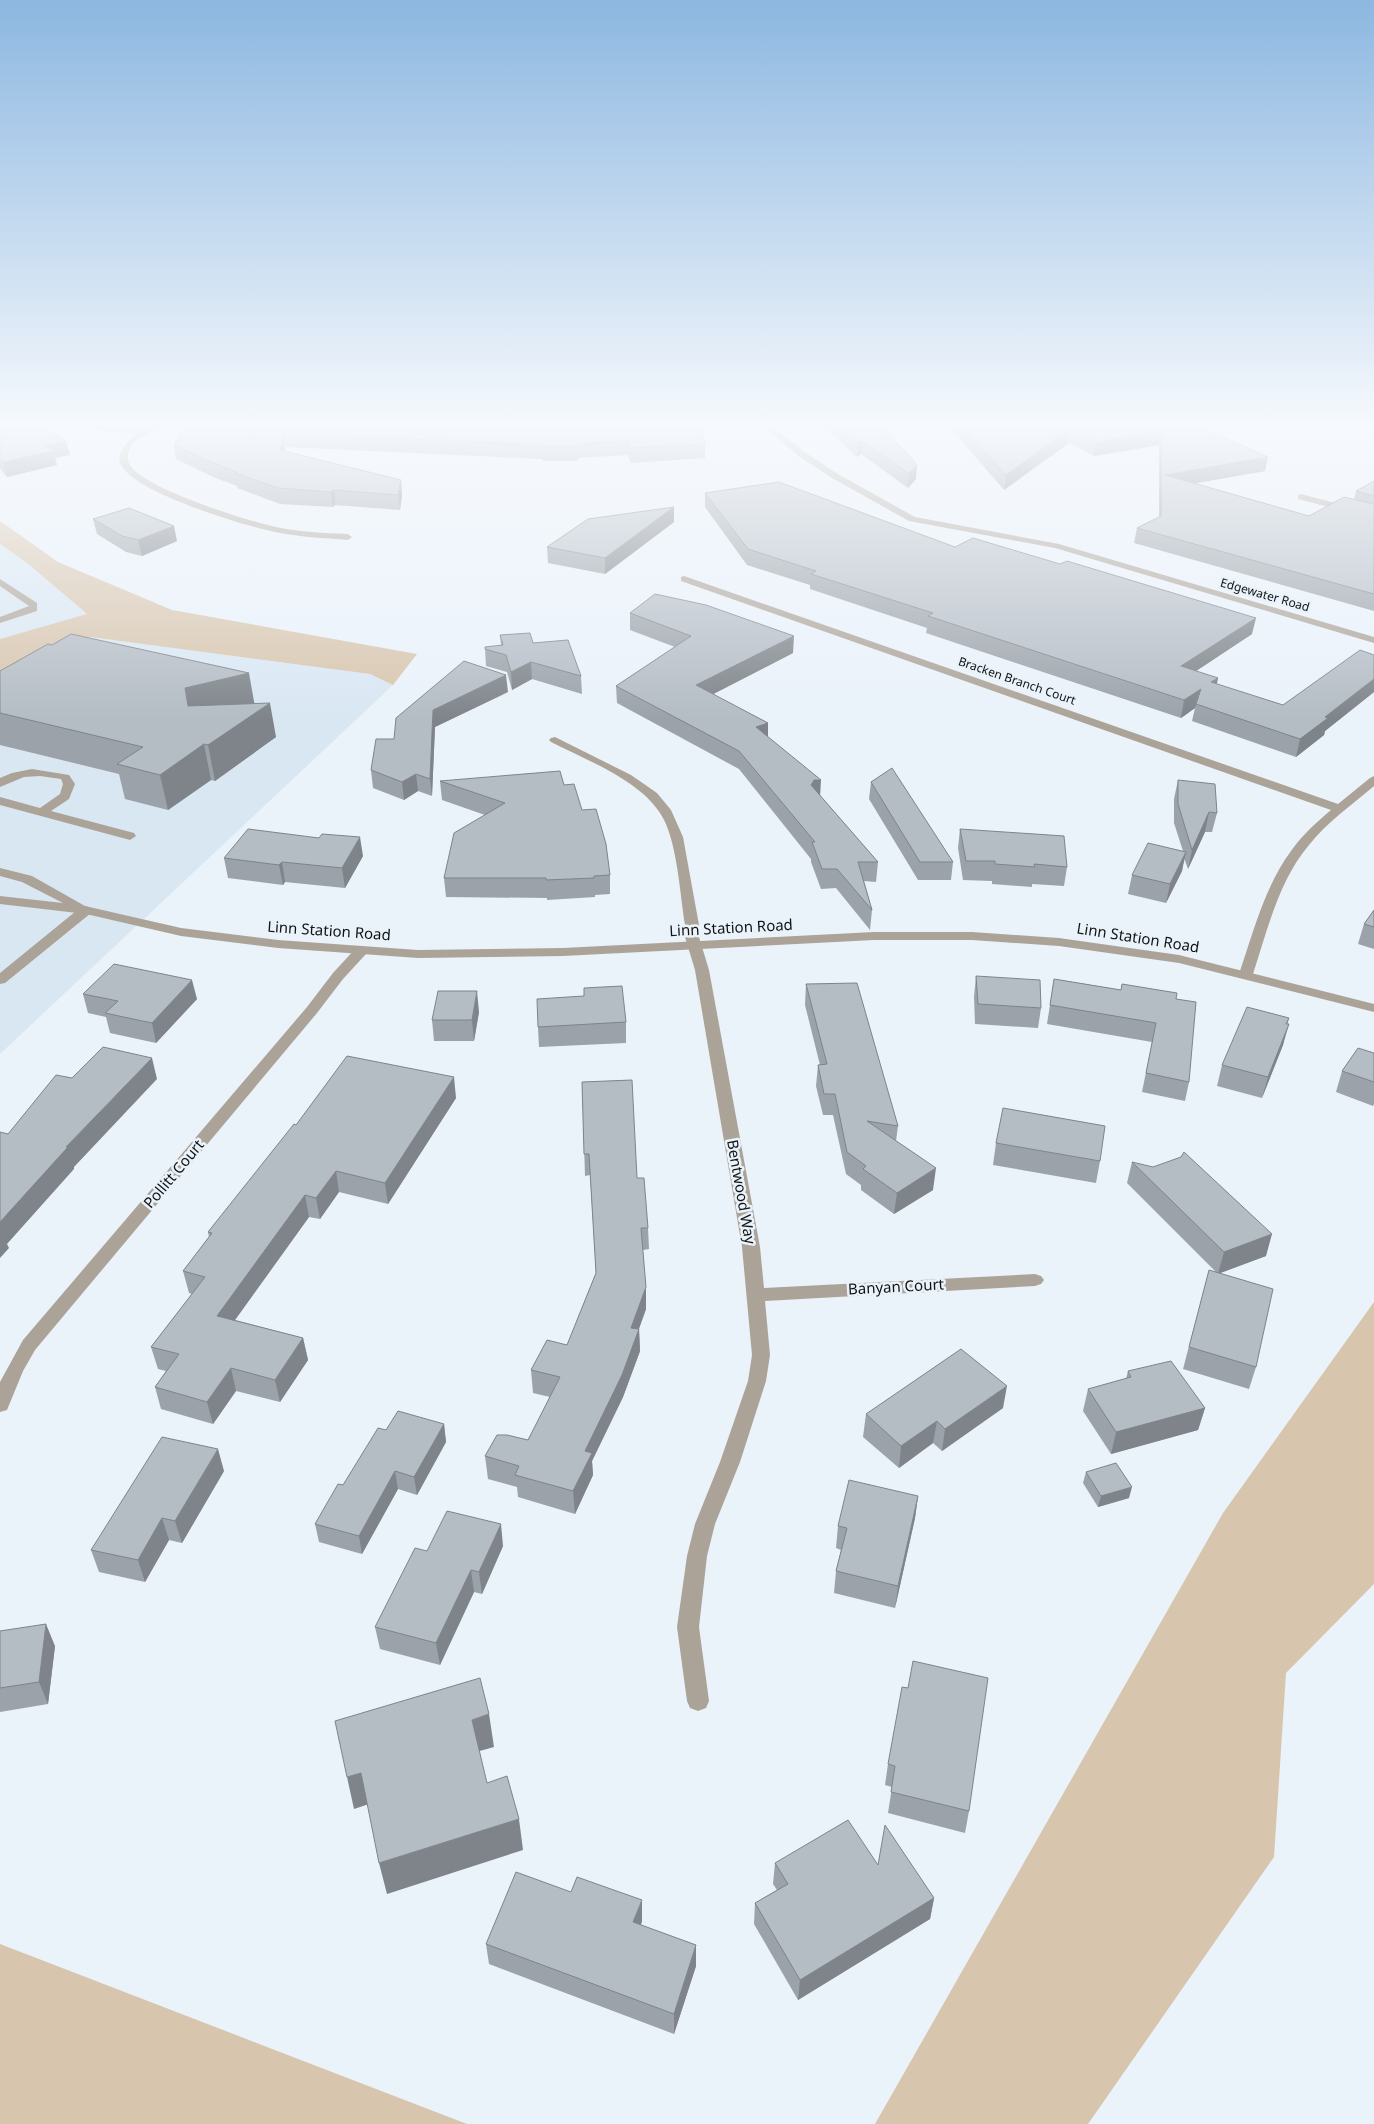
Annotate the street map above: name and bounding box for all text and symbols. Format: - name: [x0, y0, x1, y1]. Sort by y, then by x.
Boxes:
- street label: Edgewater Road: [1219, 574, 1312, 615]
- street label: Bracken Branch Court: [956, 652, 1079, 709]
- street label: Linn Station Road: [669, 914, 793, 940]
- street label: Linn Station Road: [267, 916, 392, 944]
- street label: Linn Station Road: [1075, 917, 1201, 957]
- street label: Pollitt Court: [139, 1134, 208, 1212]
- street label: Bentwood Way: [723, 1138, 761, 1246]
- street label: Banyan Court: [847, 1273, 945, 1299]

